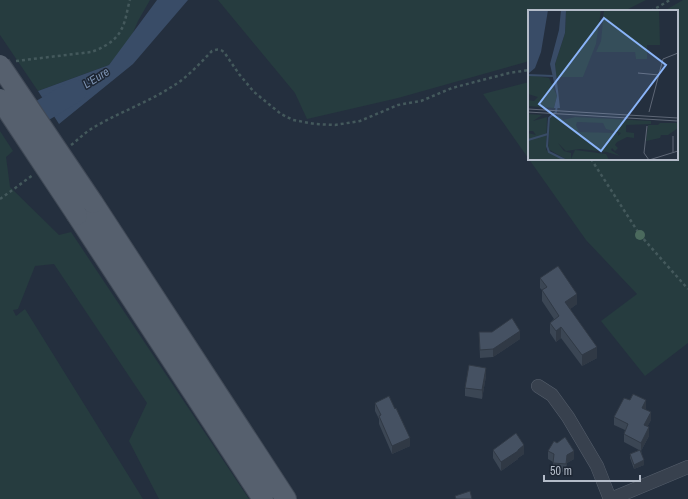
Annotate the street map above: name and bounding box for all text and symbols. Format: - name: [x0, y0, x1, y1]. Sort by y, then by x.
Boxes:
- inset map: [528, 10, 678, 160]
- water label: L'Eure: [80, 63, 113, 92]
- scale bar: [544, 457, 640, 483]
- text: 50 m: [550, 463, 572, 479]

